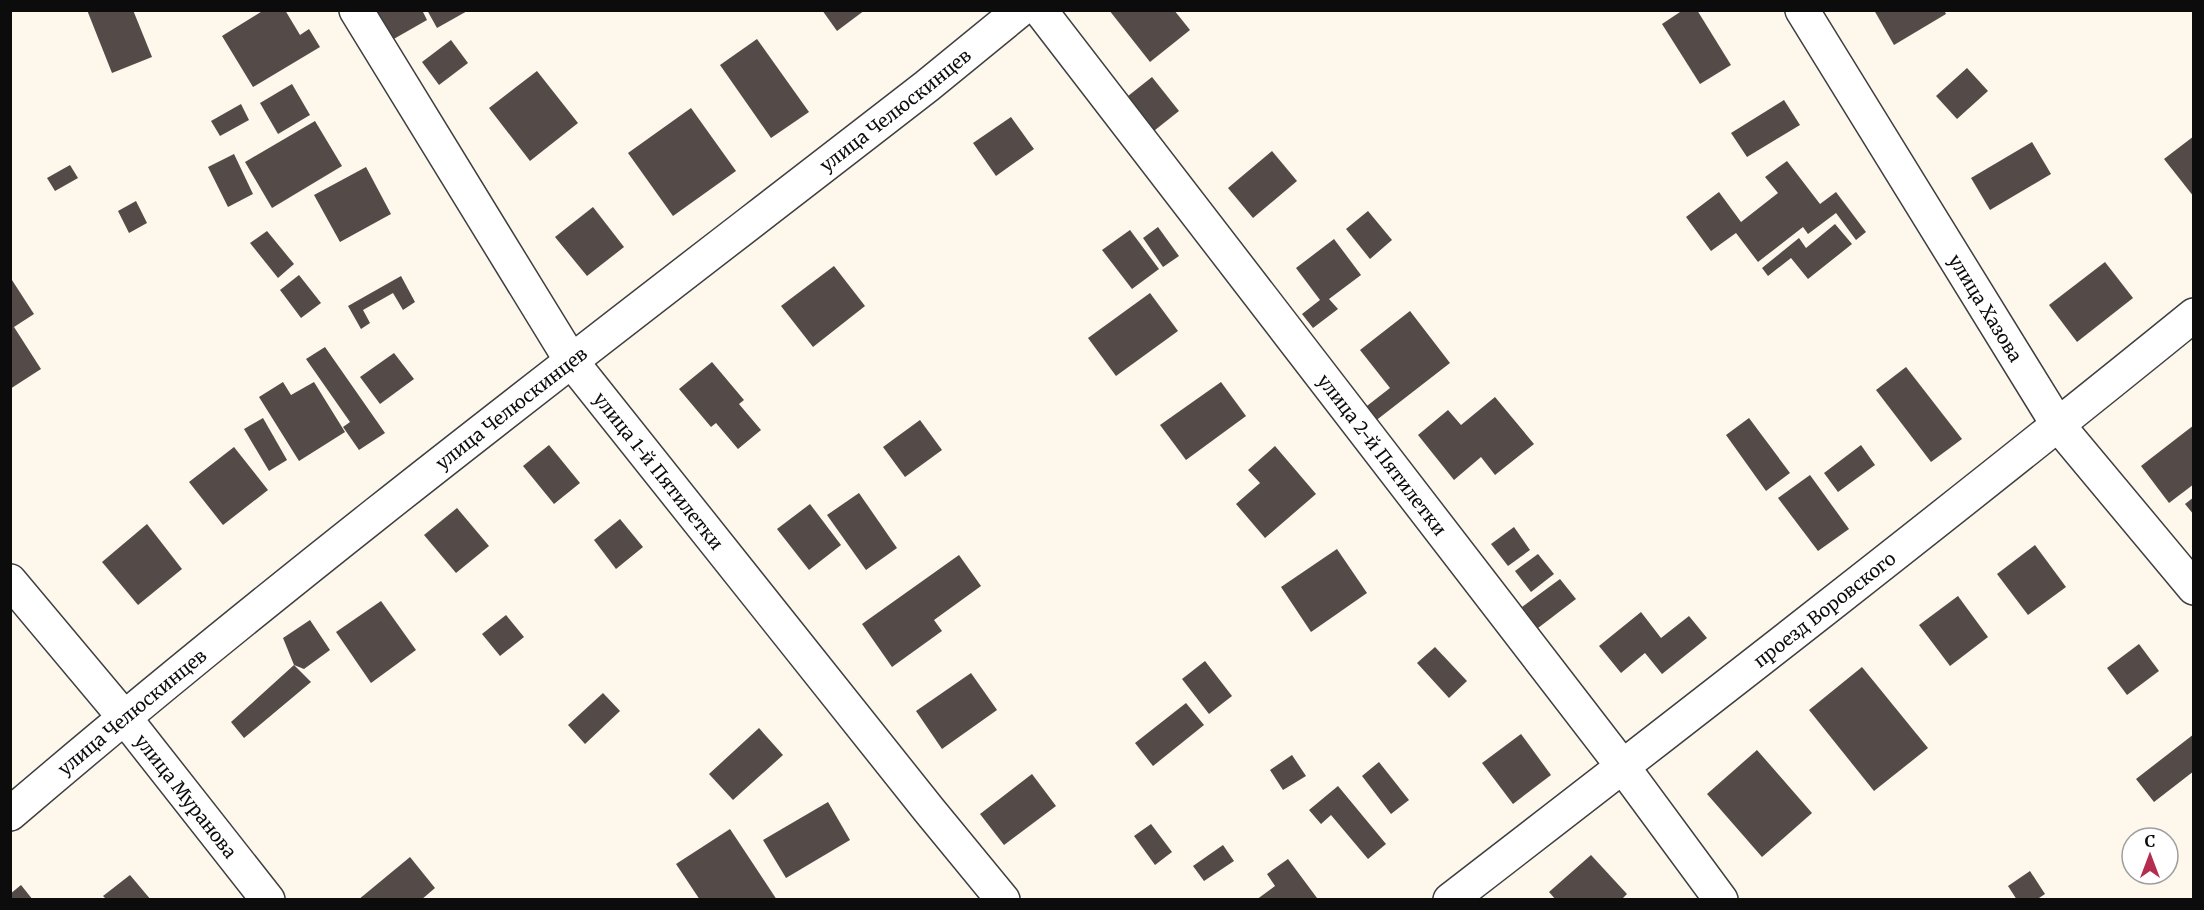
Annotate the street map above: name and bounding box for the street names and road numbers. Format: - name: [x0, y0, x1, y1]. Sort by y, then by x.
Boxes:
- street label: улица Челюскинцев: [815, 43, 976, 176]
- street label: улица Хазова: [1944, 250, 2028, 366]
- street label: улица Челюскинцев: [431, 341, 592, 474]
- street label: улица 2-й Пятилетки: [1313, 369, 1452, 540]
- street label: улица 1-й Пятилетки: [589, 387, 728, 554]
- street label: проезд Воровского: [1749, 546, 1900, 672]
- street label: улица Челюскинцев: [53, 643, 211, 780]
- street label: улица Муранова: [130, 729, 242, 863]

